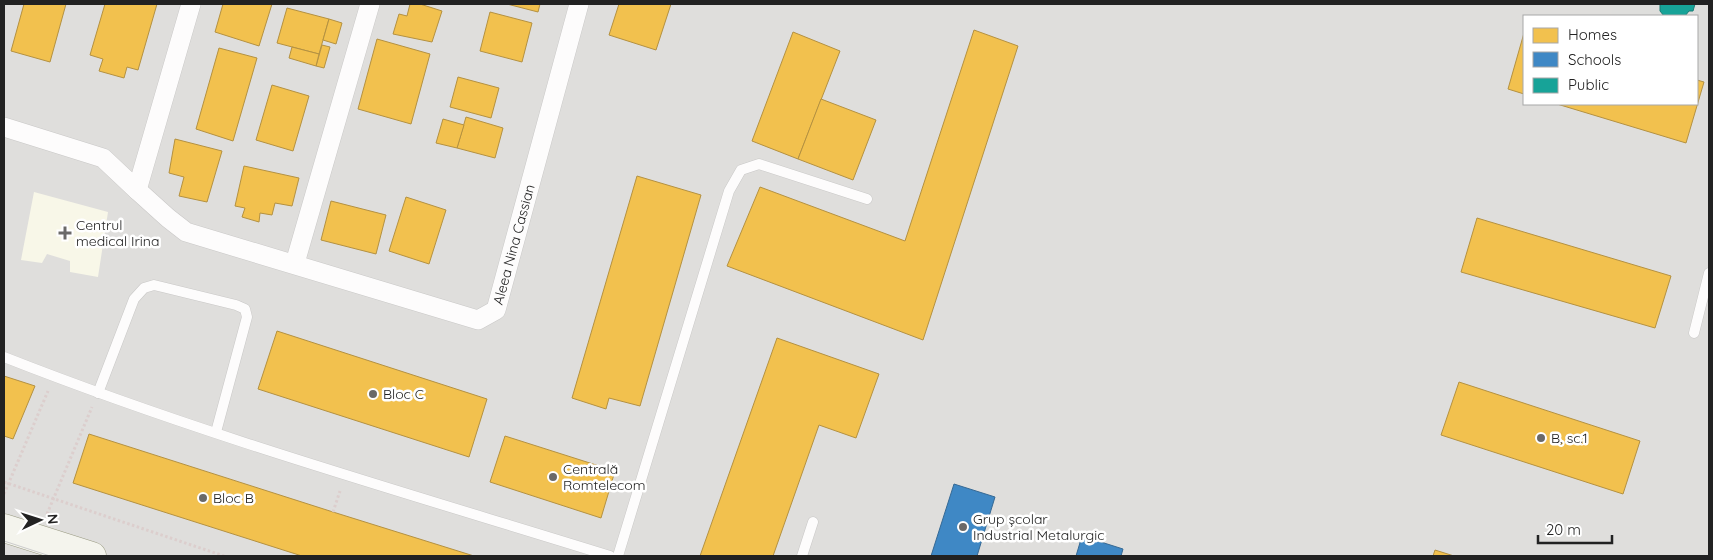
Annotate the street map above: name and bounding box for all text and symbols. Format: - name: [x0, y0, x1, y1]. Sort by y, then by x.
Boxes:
- legend: [1523, 15, 1698, 105]
- text: Homes: [1568, 25, 1617, 44]
- text: Schools: [1568, 50, 1621, 69]
- text: Public: [1568, 75, 1609, 94]
- street label: Aleea Nina Cassian: [489, 182, 539, 307]
- place label: Centrul medical Irina: [76, 216, 159, 250]
- marker: Centrul medical Irina: [58, 226, 72, 240]
- place label: Bloc C: [383, 385, 424, 403]
- marker: Bloc C: [367, 388, 379, 400]
- place label: B, sc.1: [1551, 429, 1588, 447]
- marker: B, sc.1: [1535, 432, 1547, 444]
- place label: Centrală Romtelecom: [563, 460, 646, 494]
- marker: Centrală Romtelecom: [547, 471, 559, 483]
- place label: Bloc B: [213, 489, 254, 507]
- marker: Bloc B: [197, 492, 209, 504]
- north arrow: [15, 495, 65, 545]
- place label: Grup școlar Industrial Metalurgic: [973, 510, 1105, 544]
- scale bar: [1538, 512, 1612, 544]
- text: N: [44, 513, 62, 525]
- text: 20 m: [1546, 520, 1581, 539]
- marker: Grup școlar Industrial Metalurgic: [957, 521, 969, 533]

